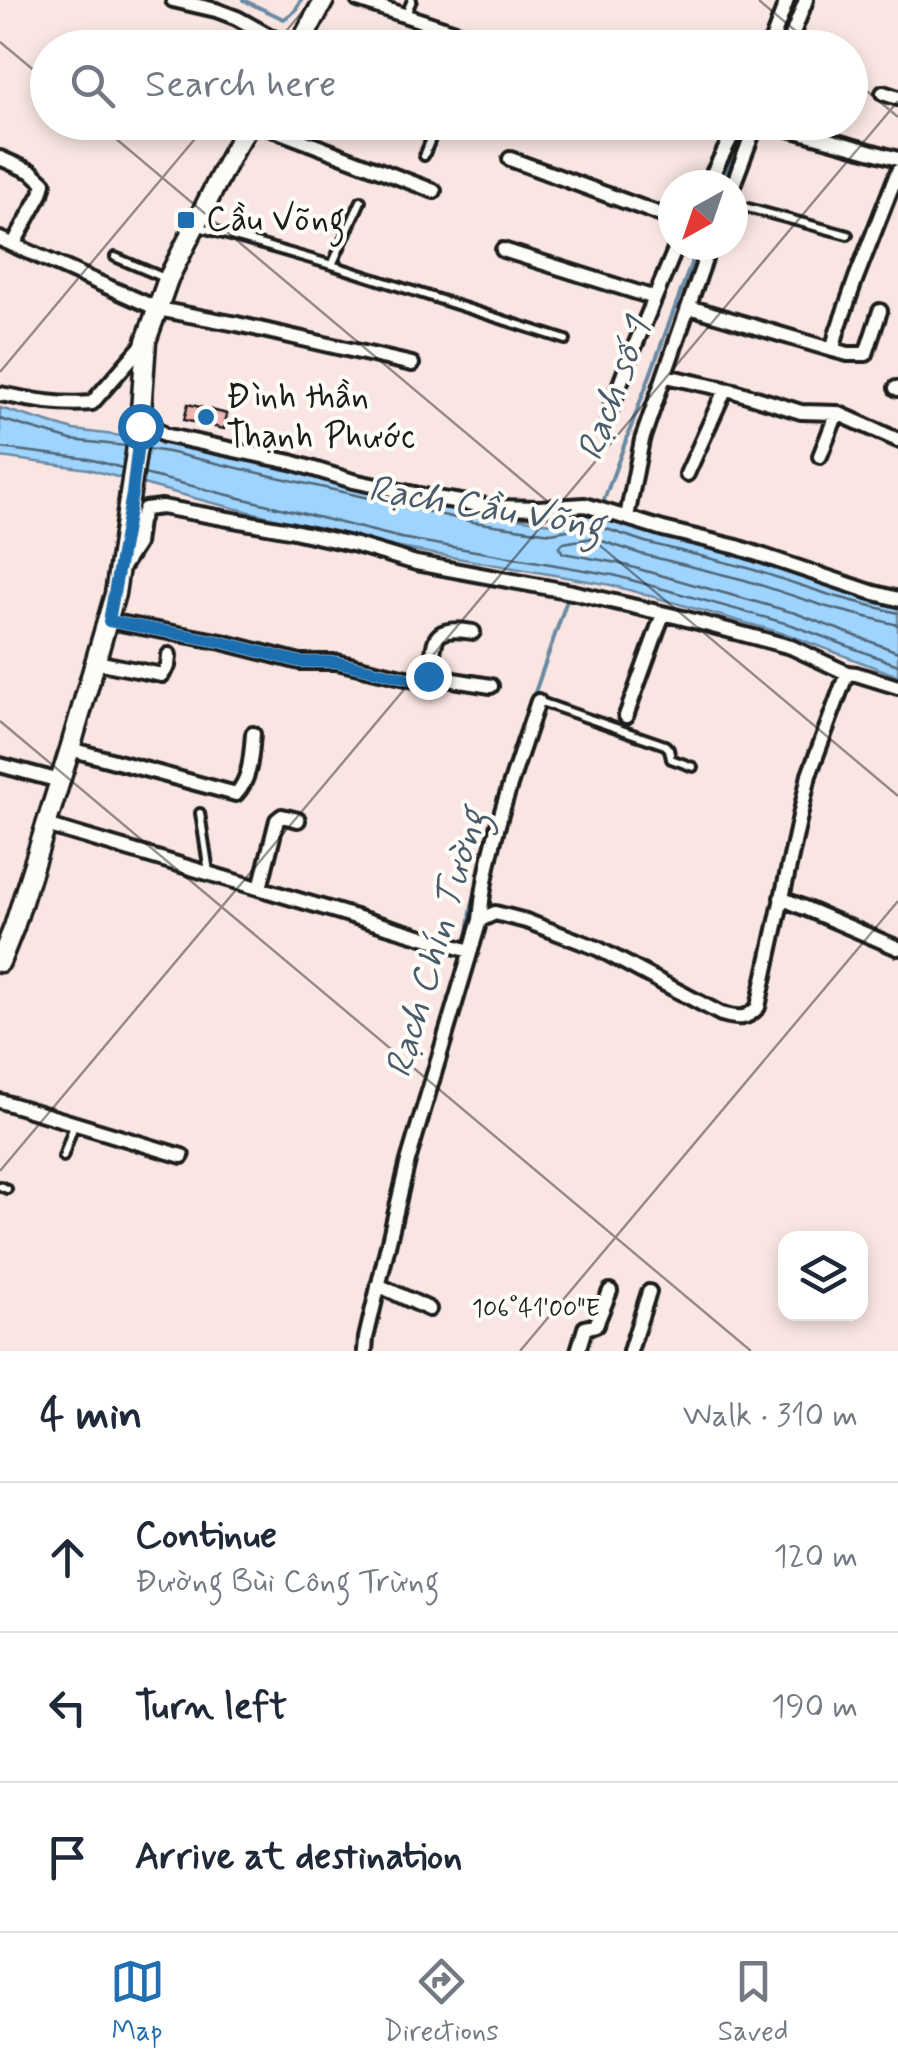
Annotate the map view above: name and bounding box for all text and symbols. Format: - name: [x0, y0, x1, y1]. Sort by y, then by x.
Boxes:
- search box: [30, 30, 868, 140]
- icon: search: [65, 58, 120, 113]
- text: Search here: [145, 61, 336, 110]
- north arrow: [658, 170, 748, 260]
- place label: Cầu Võng: [206, 197, 345, 247]
- marker: Cầu Võng: [175, 209, 197, 231]
- water label: Rạch số 1: [567, 310, 664, 468]
- place label: Đình thần Thạnh Phước: [226, 374, 415, 460]
- route start: [118, 404, 164, 450]
- marker: Đình thần Thạnh Phước: [195, 406, 217, 428]
- water label: Rạch Cầu Võng: [364, 465, 611, 555]
- route end: [406, 654, 452, 700]
- water label: Rạch Chín Tường: [375, 799, 504, 1084]
- map controls: [778, 1231, 868, 1321]
- button: layers: [778, 1231, 868, 1321]
- text: 106°41'00"E: [472, 1293, 600, 1326]
- text: 4 min: [40, 1389, 142, 1444]
- text: Walk · 310 m: [683, 1395, 858, 1437]
- text: Continue: [135, 1512, 277, 1561]
- icon: ahead: [40, 1530, 95, 1585]
- text: 120 m: [773, 1536, 858, 1578]
- text: Đường Bùi Công Trừng: [135, 1561, 439, 1603]
- icon: left: [40, 1680, 95, 1735]
- text: Turn left: [135, 1683, 287, 1732]
- text: 190 m: [771, 1686, 858, 1728]
- icon: arrive: [40, 1830, 95, 1885]
- text: Arrive at destination: [135, 1833, 462, 1882]
- tab: Map: [110, 1954, 165, 2051]
- tab: Directions: [384, 1954, 499, 2051]
- tab: Saved: [718, 1954, 788, 2051]

